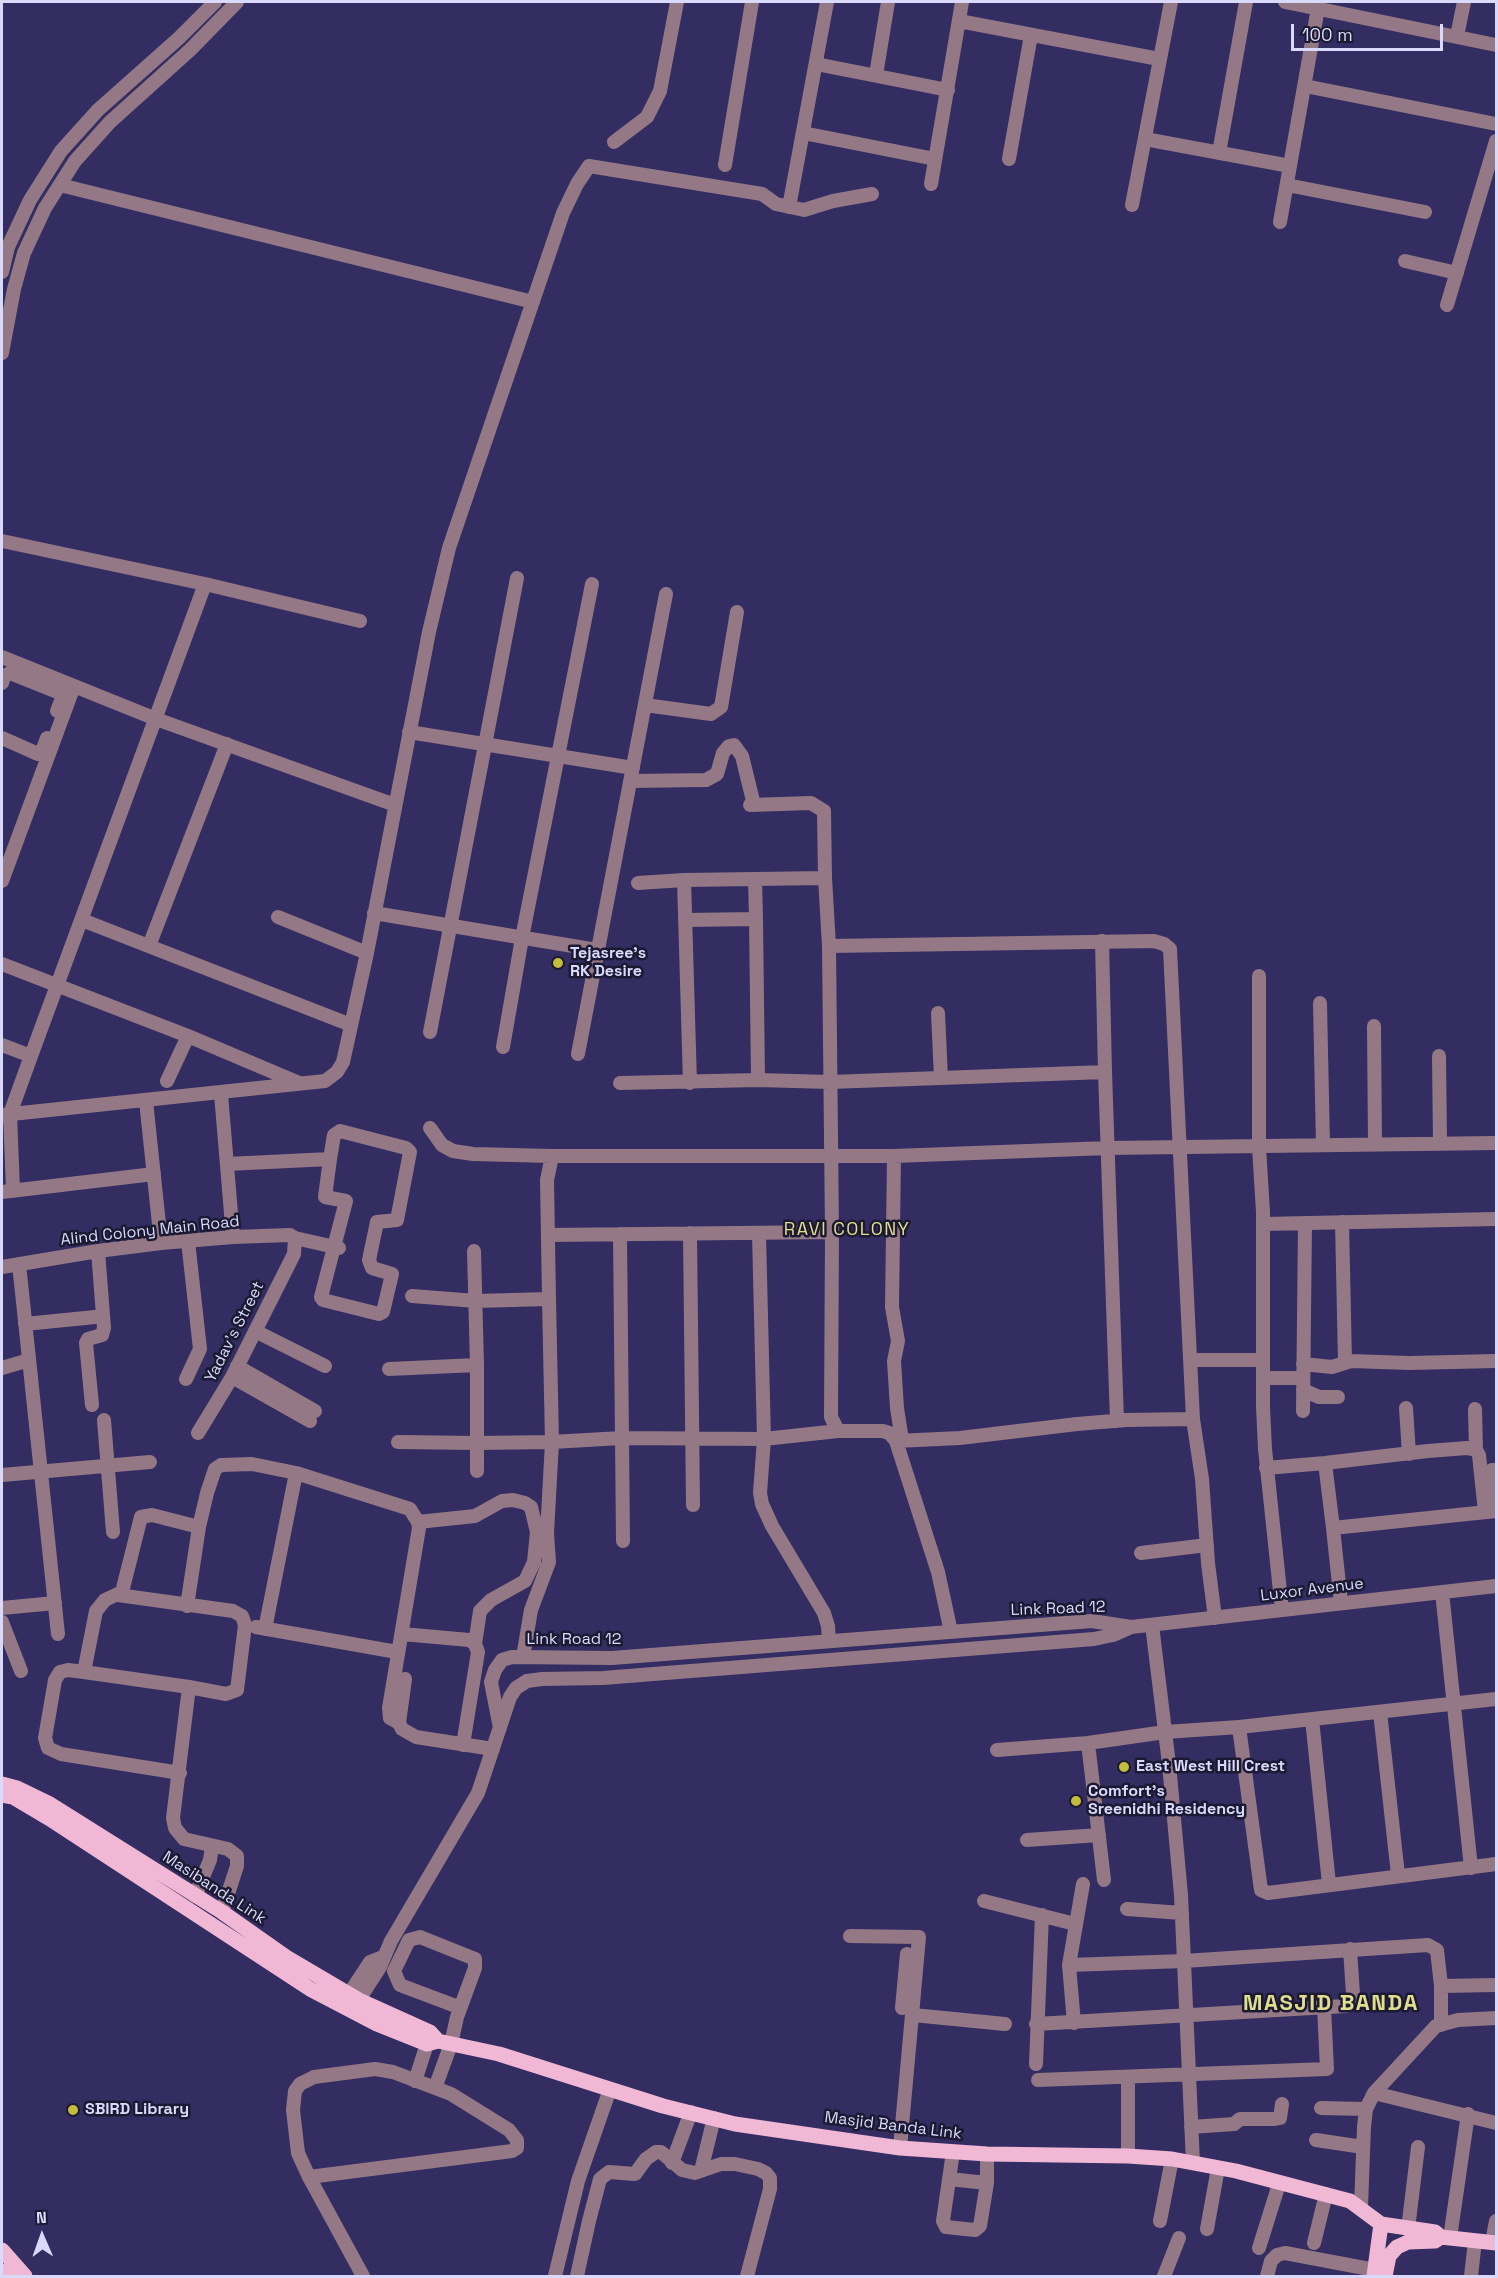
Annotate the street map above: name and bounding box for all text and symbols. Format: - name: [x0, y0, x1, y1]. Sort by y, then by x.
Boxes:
- scale bar: [1294, 12, 1446, 50]
- text: 100 m: [1302, 23, 1353, 46]
- place label: Tejasree's RK Desire: [570, 944, 646, 982]
- marker: Tejasree's RK Desire: [551, 956, 565, 970]
- street label: Alind Colony Main Road: [60, 1212, 240, 1250]
- district label: RAVI COLONY: [784, 1219, 910, 1241]
- street label: Yadav's Street: [201, 1278, 269, 1386]
- street label: Luxor Avenue: [1259, 1574, 1365, 1606]
- street label: Link Road 12: [1010, 1598, 1106, 1620]
- street label: Link Road 12: [527, 1630, 621, 1650]
- place label: East West Hill Crest: [1136, 1757, 1285, 1777]
- marker: East West Hill Crest: [1117, 1760, 1131, 1774]
- place label: Comfort's Sreenidhi Residency: [1088, 1782, 1245, 1820]
- marker: Comfort's Sreenidhi Residency: [1069, 1794, 1083, 1808]
- street label: Masibanda Link: [159, 1847, 269, 1929]
- district label: MASJID BANDA: [1243, 1991, 1419, 2017]
- place label: SBIRD Library: [85, 2100, 189, 2120]
- marker: SBIRD Library: [66, 2103, 80, 2117]
- street label: Masjid Banda Link: [823, 2108, 963, 2144]
- north arrow: [12, 2206, 72, 2266]
- text: N: [36, 2207, 47, 2228]

